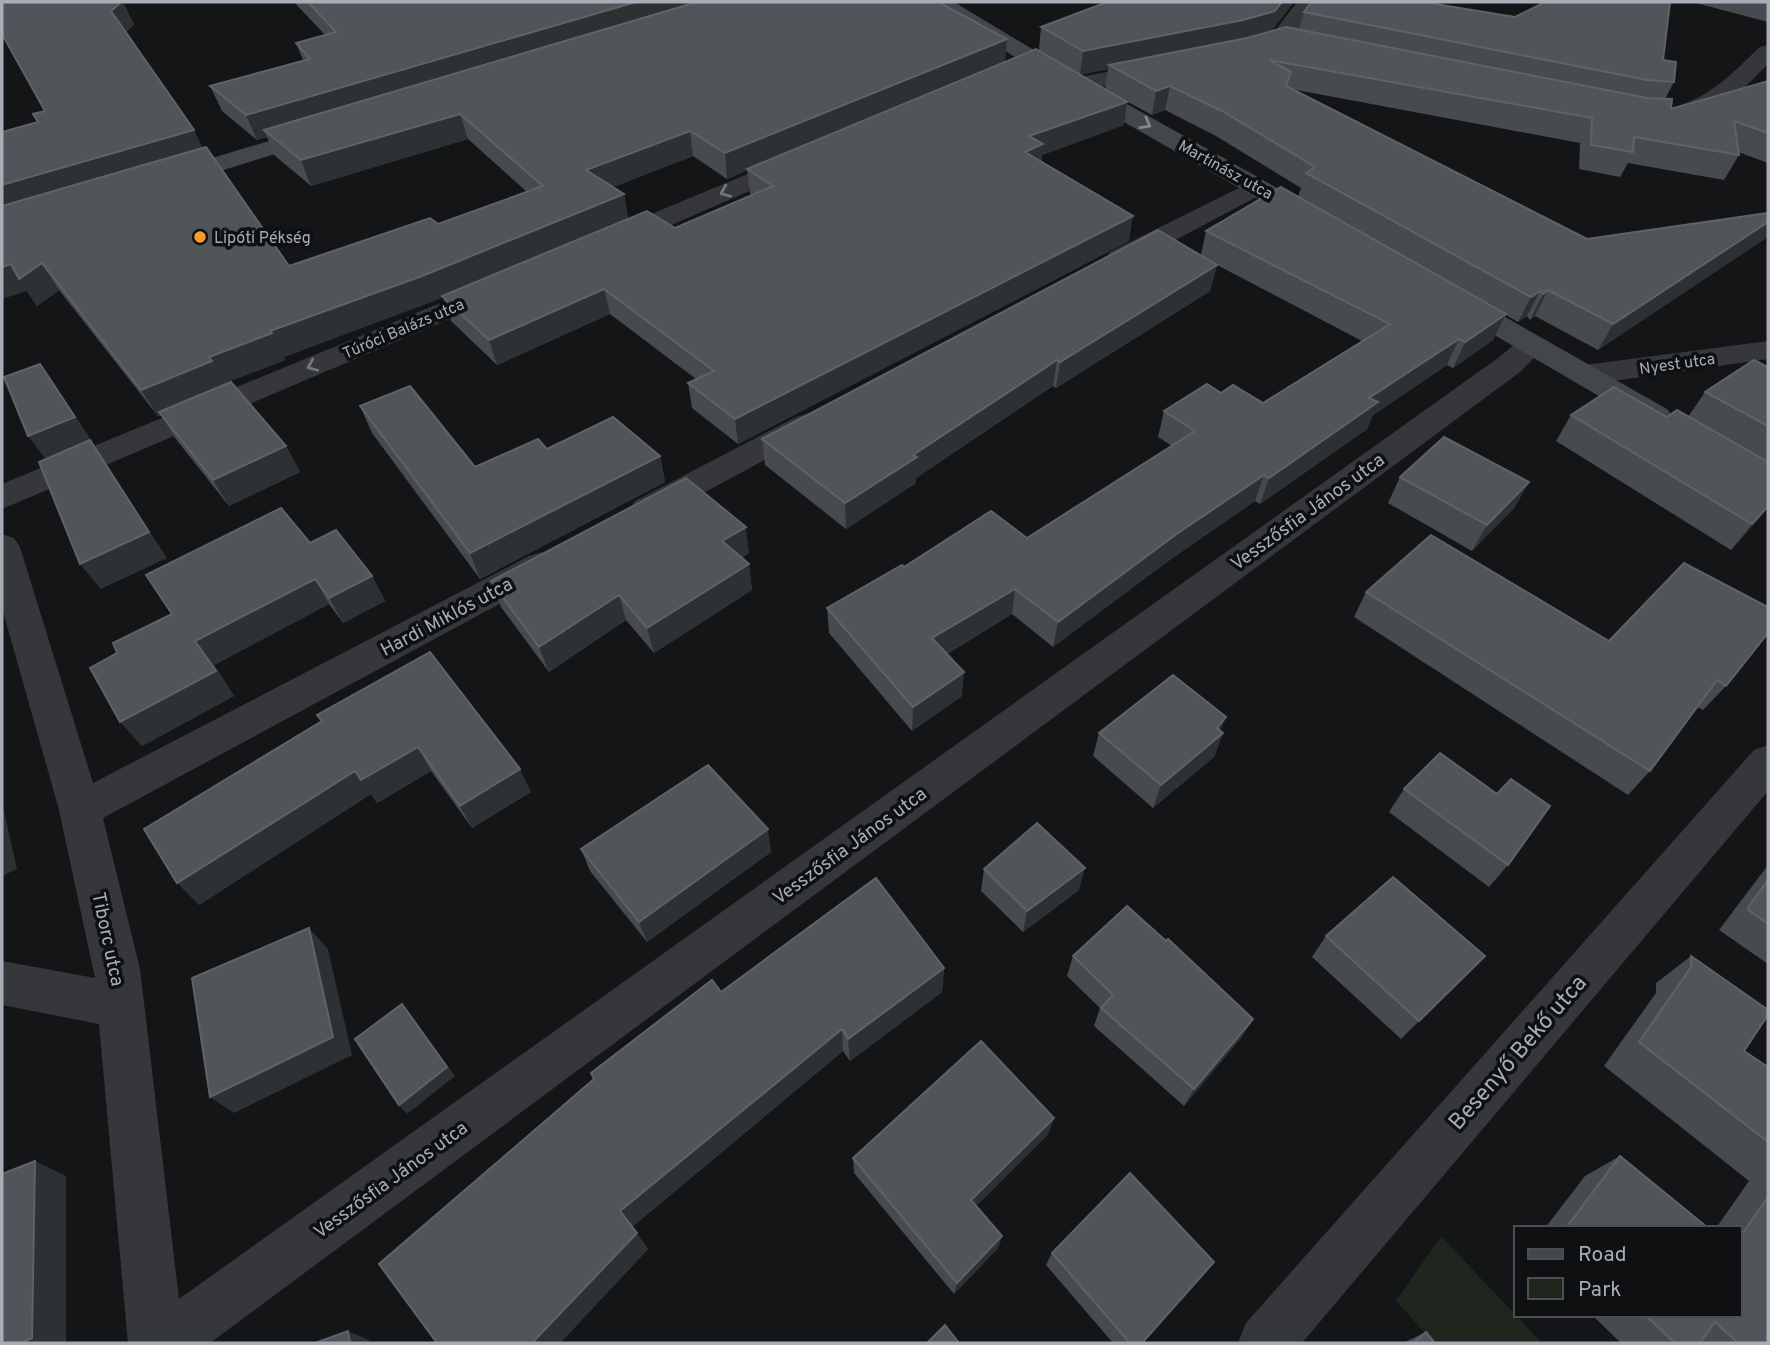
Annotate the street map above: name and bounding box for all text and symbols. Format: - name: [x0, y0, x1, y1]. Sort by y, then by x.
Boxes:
- one-way arrow: [1139, 116, 1151, 129]
- street label: Martinász utca: [1174, 137, 1276, 205]
- one-way arrow: [720, 184, 732, 198]
- marker: Lipóti Pékség: [192, 229, 208, 245]
- place label: Lipóti Pékség: [214, 229, 311, 249]
- street label: Túróci Balázs utca: [340, 295, 468, 364]
- street label: Nyest utca: [1638, 350, 1717, 380]
- one-way arrow: [307, 358, 320, 372]
- street label: Vesszősfia János utca: [1226, 449, 1390, 577]
- street label: Hardi Miklós utca: [377, 573, 517, 663]
- street label: Vesszősfia János utca: [768, 783, 932, 911]
- street label: Tiborc utca: [85, 890, 129, 989]
- street label: Besenyő Bekő utca: [1444, 970, 1594, 1137]
- street label: Vesszősfia János utca: [309, 1117, 473, 1245]
- legend: [1514, 1226, 1742, 1317]
- text: Road: [1578, 1242, 1627, 1269]
- text: Park: [1578, 1277, 1621, 1304]

